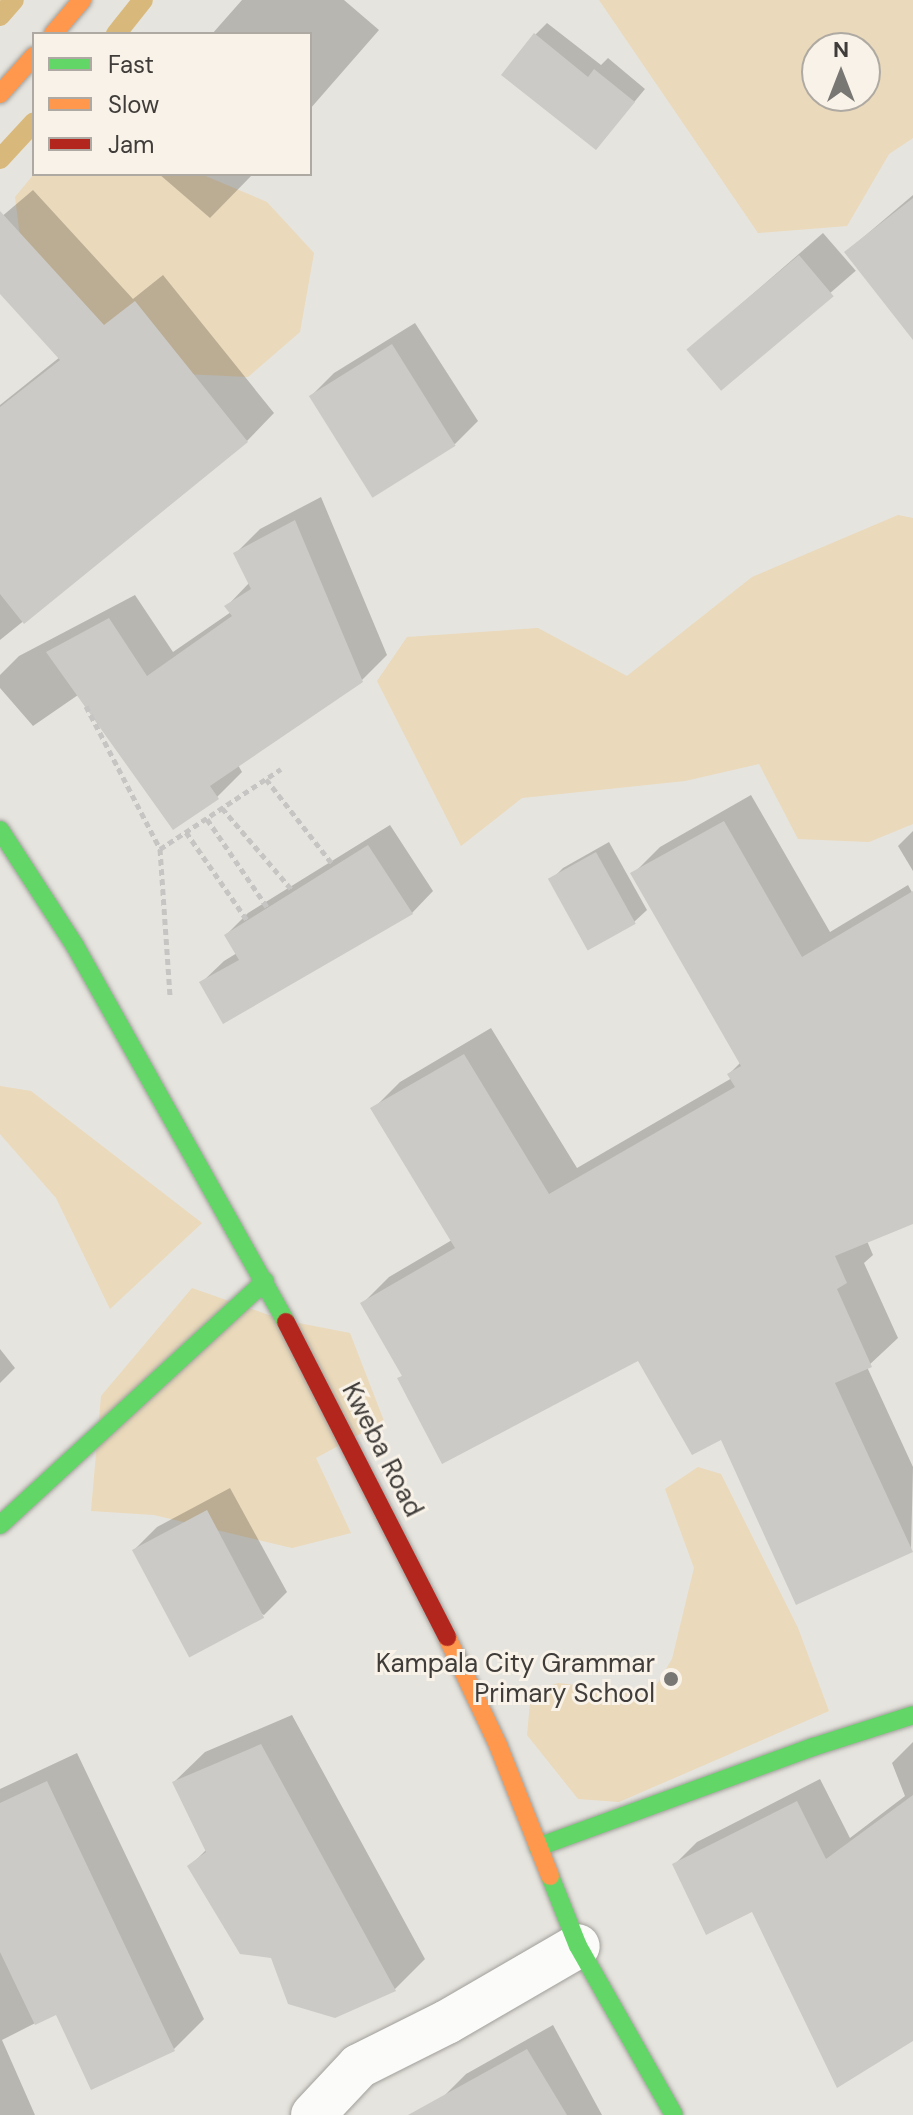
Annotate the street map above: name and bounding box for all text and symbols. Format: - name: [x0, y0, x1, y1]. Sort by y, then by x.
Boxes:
- legend: [32, 32, 312, 176]
- north arrow: [801, 32, 881, 112]
- text: N: [833, 35, 849, 64]
- text: Fast: [108, 49, 154, 80]
- text: Slow: [108, 89, 159, 120]
- text: Jam: [108, 129, 154, 160]
- street label: Kweba Road: [335, 1378, 429, 1522]
- place label: Kampala City Grammar Primary School: [376, 1648, 655, 1710]
- marker: Kampala City Grammar Primary School: [662, 1670, 680, 1688]

